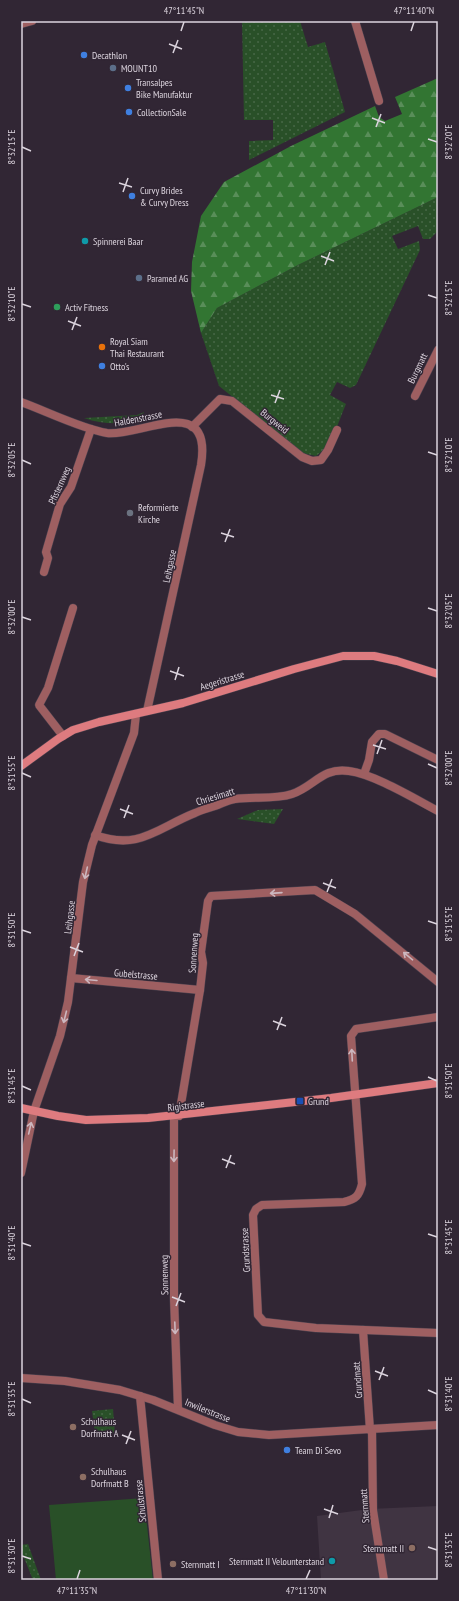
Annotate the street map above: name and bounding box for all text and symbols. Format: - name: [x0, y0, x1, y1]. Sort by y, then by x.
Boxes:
- text: 47°11'45"N: [164, 4, 204, 17]
- text: 47°11'40"N: [394, 4, 434, 17]
- place label: Decathlon: [92, 49, 127, 62]
- marker: Decathlon: [79, 50, 89, 60]
- place label: MOUNT10: [121, 62, 157, 75]
- marker: MOUNT10: [108, 63, 118, 73]
- place label: Transalpes Bike Manufaktur: [136, 76, 193, 101]
- marker: Transalpes Bike Manufaktur: [123, 83, 133, 93]
- place label: CollectionSale: [137, 106, 186, 119]
- marker: CollectionSale: [124, 107, 134, 117]
- text: 8°32'20"E: [442, 125, 455, 159]
- text: 8°32'15"E: [5, 130, 18, 164]
- place label: Curvy Brides & Curvy Dress: [140, 184, 189, 209]
- marker: Curvy Brides & Curvy Dress: [127, 191, 137, 201]
- place label: Spinnerei Baar: [93, 235, 144, 248]
- marker: Spinnerei Baar: [80, 236, 90, 246]
- place label: Paramed AG: [147, 272, 188, 285]
- marker: Paramed AG: [134, 273, 144, 283]
- text: 8°32'15"E: [442, 281, 455, 315]
- text: 8°32'10"E: [5, 287, 18, 321]
- place label: Activ Fitness: [65, 301, 109, 314]
- marker: Activ Fitness: [52, 302, 62, 312]
- place label: Royal Siam Thai Restaurant: [110, 335, 164, 360]
- marker: Royal Siam Thai Restaurant: [97, 342, 107, 352]
- street label: Burgmatt: [405, 351, 430, 386]
- place label: Otto's: [110, 360, 130, 373]
- marker: Otto's: [97, 361, 107, 371]
- street label: Burgweid: [258, 406, 291, 437]
- street label: Haldenstrasse: [113, 408, 163, 429]
- text: 8°32'10"E: [442, 438, 455, 472]
- text: 8°32'05"E: [5, 443, 18, 477]
- street label: Pfisternweg: [45, 464, 74, 506]
- place label: Reformierte Kirche: [138, 501, 179, 526]
- marker: Reformierte Kirche: [125, 508, 135, 518]
- street label: Leihgasse: [160, 548, 179, 584]
- text: 8°32'05"E: [442, 594, 455, 628]
- text: 8°32'00"E: [5, 600, 18, 634]
- street label: Aegeristrasse: [198, 668, 246, 693]
- text: 8°32'00"E: [442, 751, 455, 785]
- text: 8°31'55"E: [5, 756, 18, 790]
- street label: Chriesimatt: [194, 784, 236, 808]
- one-way arrow: [81, 866, 89, 879]
- one-way arrow: [270, 889, 283, 896]
- street label: Leihgasse: [61, 900, 78, 935]
- text: 8°31'55"E: [442, 907, 455, 941]
- text: 8°31'50"E: [5, 913, 18, 947]
- street label: Sonnenweg: [186, 933, 201, 973]
- one-way arrow: [403, 952, 413, 961]
- street label: Gubelstrasse: [114, 966, 158, 983]
- one-way arrow: [85, 976, 98, 984]
- one-way arrow: [60, 1010, 68, 1023]
- one-way arrow: [348, 1049, 356, 1062]
- text: 8°31'50"E: [442, 1064, 455, 1098]
- text: 8°31'45"E: [5, 1069, 18, 1103]
- place label: Grund: [308, 1095, 329, 1108]
- marker: Grund: [295, 1096, 305, 1106]
- street label: Rigistrasse: [167, 1097, 205, 1114]
- one-way arrow: [27, 1122, 34, 1135]
- one-way arrow: [170, 1149, 178, 1162]
- text: 8°31'45"E: [442, 1220, 455, 1254]
- text: 8°31'40"E: [5, 1226, 18, 1260]
- street label: Grundstrasse: [238, 1227, 253, 1273]
- street label: Sonnenweg: [158, 1255, 171, 1295]
- one-way arrow: [171, 1321, 179, 1334]
- street label: Grundmatt: [350, 1361, 365, 1399]
- text: 8°31'40"E: [442, 1377, 455, 1411]
- text: 8°31'35"E: [5, 1382, 18, 1416]
- street label: Inwilerstrasse: [183, 1395, 232, 1425]
- place label: Schulhaus Dorfmatt A: [81, 1415, 119, 1440]
- marker: Schulhaus Dorfmatt A: [68, 1422, 78, 1432]
- place label: Team Di Sevo: [295, 1444, 341, 1457]
- marker: Team Di Sevo: [282, 1445, 292, 1455]
- place label: Schulhaus Dorfmatt B: [91, 1465, 129, 1490]
- marker: Schulhaus Dorfmatt B: [78, 1472, 88, 1482]
- street label: Schulstrasse: [132, 1479, 149, 1523]
- street label: Sternmatt: [357, 1488, 372, 1523]
- text: 8°31'35"E: [442, 1533, 455, 1567]
- text: 8°31'30"E: [5, 1539, 18, 1573]
- place label: Sternmatt II: [363, 1542, 404, 1555]
- marker: Sternmatt II: [407, 1543, 417, 1553]
- place label: Sternmatt II Velounterstand: [229, 1555, 324, 1568]
- marker: Sternmatt II Velounterstand: [327, 1556, 337, 1566]
- place label: Sternmatt I: [181, 1558, 220, 1571]
- marker: Sternmatt I: [168, 1559, 178, 1569]
- text: 47°11'35"N: [57, 1584, 97, 1597]
- text: 47°11'30"N: [286, 1584, 326, 1597]

